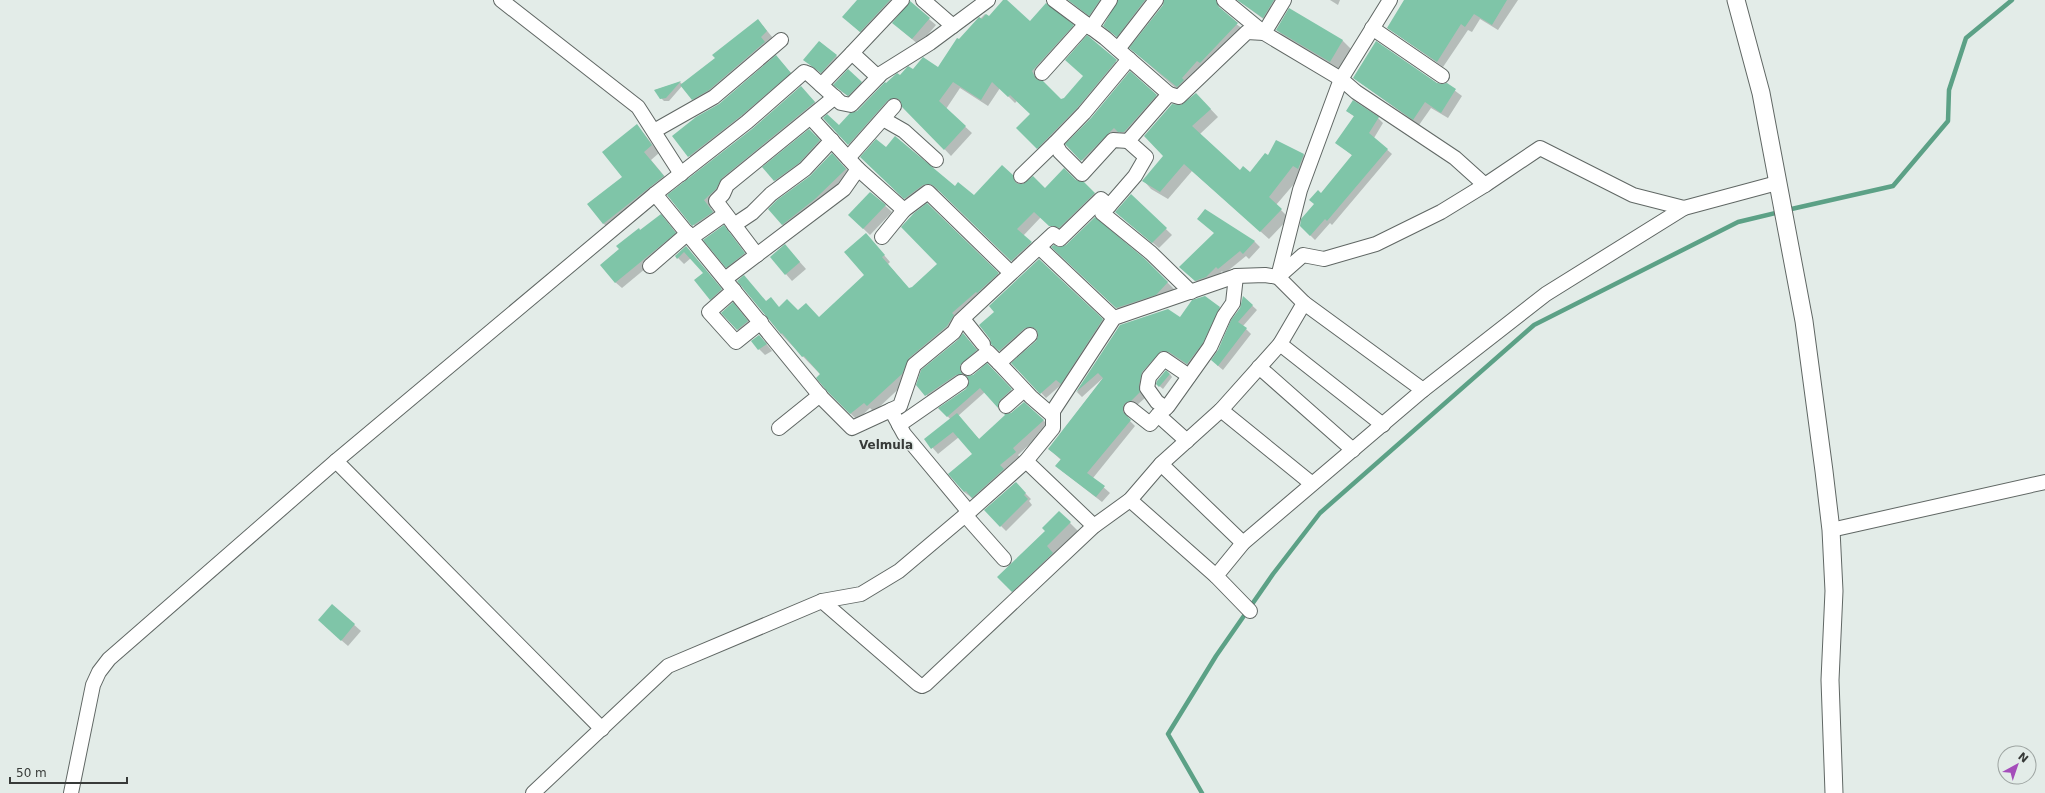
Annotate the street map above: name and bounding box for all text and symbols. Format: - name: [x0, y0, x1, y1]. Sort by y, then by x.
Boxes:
- district label: Velmula: [859, 438, 913, 452]
- north arrow: [1997, 745, 2037, 785]
- text: N: [2015, 750, 2031, 766]
- scale bar: [10, 759, 127, 785]
- text: 50 m: [16, 766, 47, 780]

